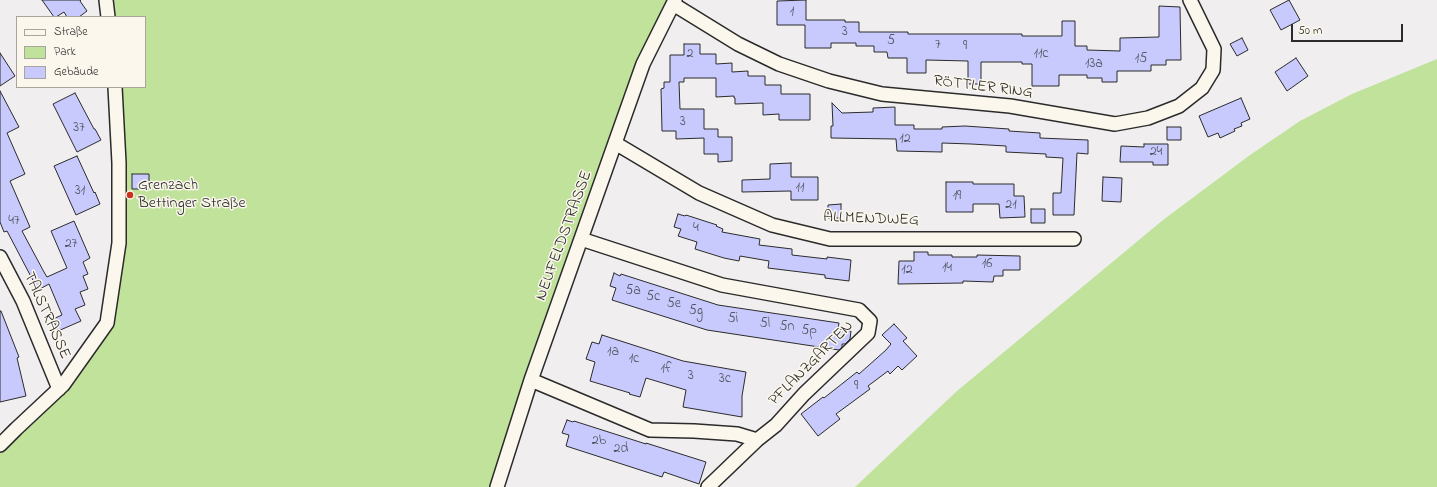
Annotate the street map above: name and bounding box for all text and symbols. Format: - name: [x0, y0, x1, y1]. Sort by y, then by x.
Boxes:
- house number: 1: [790, 5, 794, 21]
- legend: [16, 16, 146, 88]
- scale bar: [1293, 16, 1405, 42]
- text: 50 m: [1298, 22, 1322, 40]
- text: Straße: [54, 23, 88, 41]
- house number: 3: [842, 25, 848, 41]
- house number: 5: [887, 34, 895, 50]
- house number: 7: [935, 38, 941, 54]
- house number: 9: [963, 39, 967, 55]
- text: Park: [54, 43, 76, 61]
- house number: 2: [687, 47, 693, 63]
- house number: 11c: [1033, 47, 1049, 63]
- house number: 15: [1135, 52, 1147, 68]
- house number: 13a: [1085, 57, 1103, 73]
- text: Gebäude: [54, 63, 98, 81]
- street label: RÖTTLER RING: [932, 72, 1034, 104]
- house number: 3: [680, 115, 686, 131]
- house number: 37: [73, 121, 85, 137]
- house number: 12: [899, 132, 911, 148]
- house number: 24: [1150, 145, 1162, 161]
- street label: NEUFELDSTRASSE: [533, 168, 597, 304]
- place label: Grenzach Bettinger Straße: [138, 176, 246, 214]
- house number: 11: [796, 181, 804, 197]
- house number: 31: [75, 184, 85, 200]
- house number: 19: [953, 189, 961, 205]
- marker: Grenzach Bettinger Straße: [125, 190, 135, 200]
- house number: 21: [1005, 198, 1017, 214]
- street label: ALLMENDWEG: [823, 209, 919, 231]
- house number: 47: [8, 214, 20, 230]
- house number: 4: [693, 221, 699, 237]
- house number: 27: [65, 237, 77, 253]
- house number: 16: [982, 257, 992, 273]
- house number: 14: [942, 261, 952, 277]
- house number: 12: [901, 263, 913, 279]
- street label: TALSTRASSE: [18, 269, 74, 363]
- house number: 5a: [625, 284, 641, 300]
- house number: 5c: [646, 290, 660, 306]
- house number: 5e: [667, 297, 681, 313]
- house number: 5g: [689, 304, 703, 320]
- house number: 5i: [728, 312, 738, 328]
- house number: 5l: [760, 317, 770, 333]
- street label: PFLANZGARTEN: [766, 318, 858, 410]
- house number: 5n: [780, 320, 794, 336]
- house number: 5p: [801, 324, 817, 340]
- house number: 1a: [607, 345, 619, 361]
- house number: 1c: [629, 352, 639, 368]
- house number: 1f: [661, 362, 671, 378]
- house number: 3: [688, 369, 694, 385]
- house number: 3c: [719, 372, 731, 388]
- house number: 9: [854, 379, 858, 395]
- house number: 2b: [592, 434, 606, 450]
- house number: 2d: [614, 442, 628, 458]

